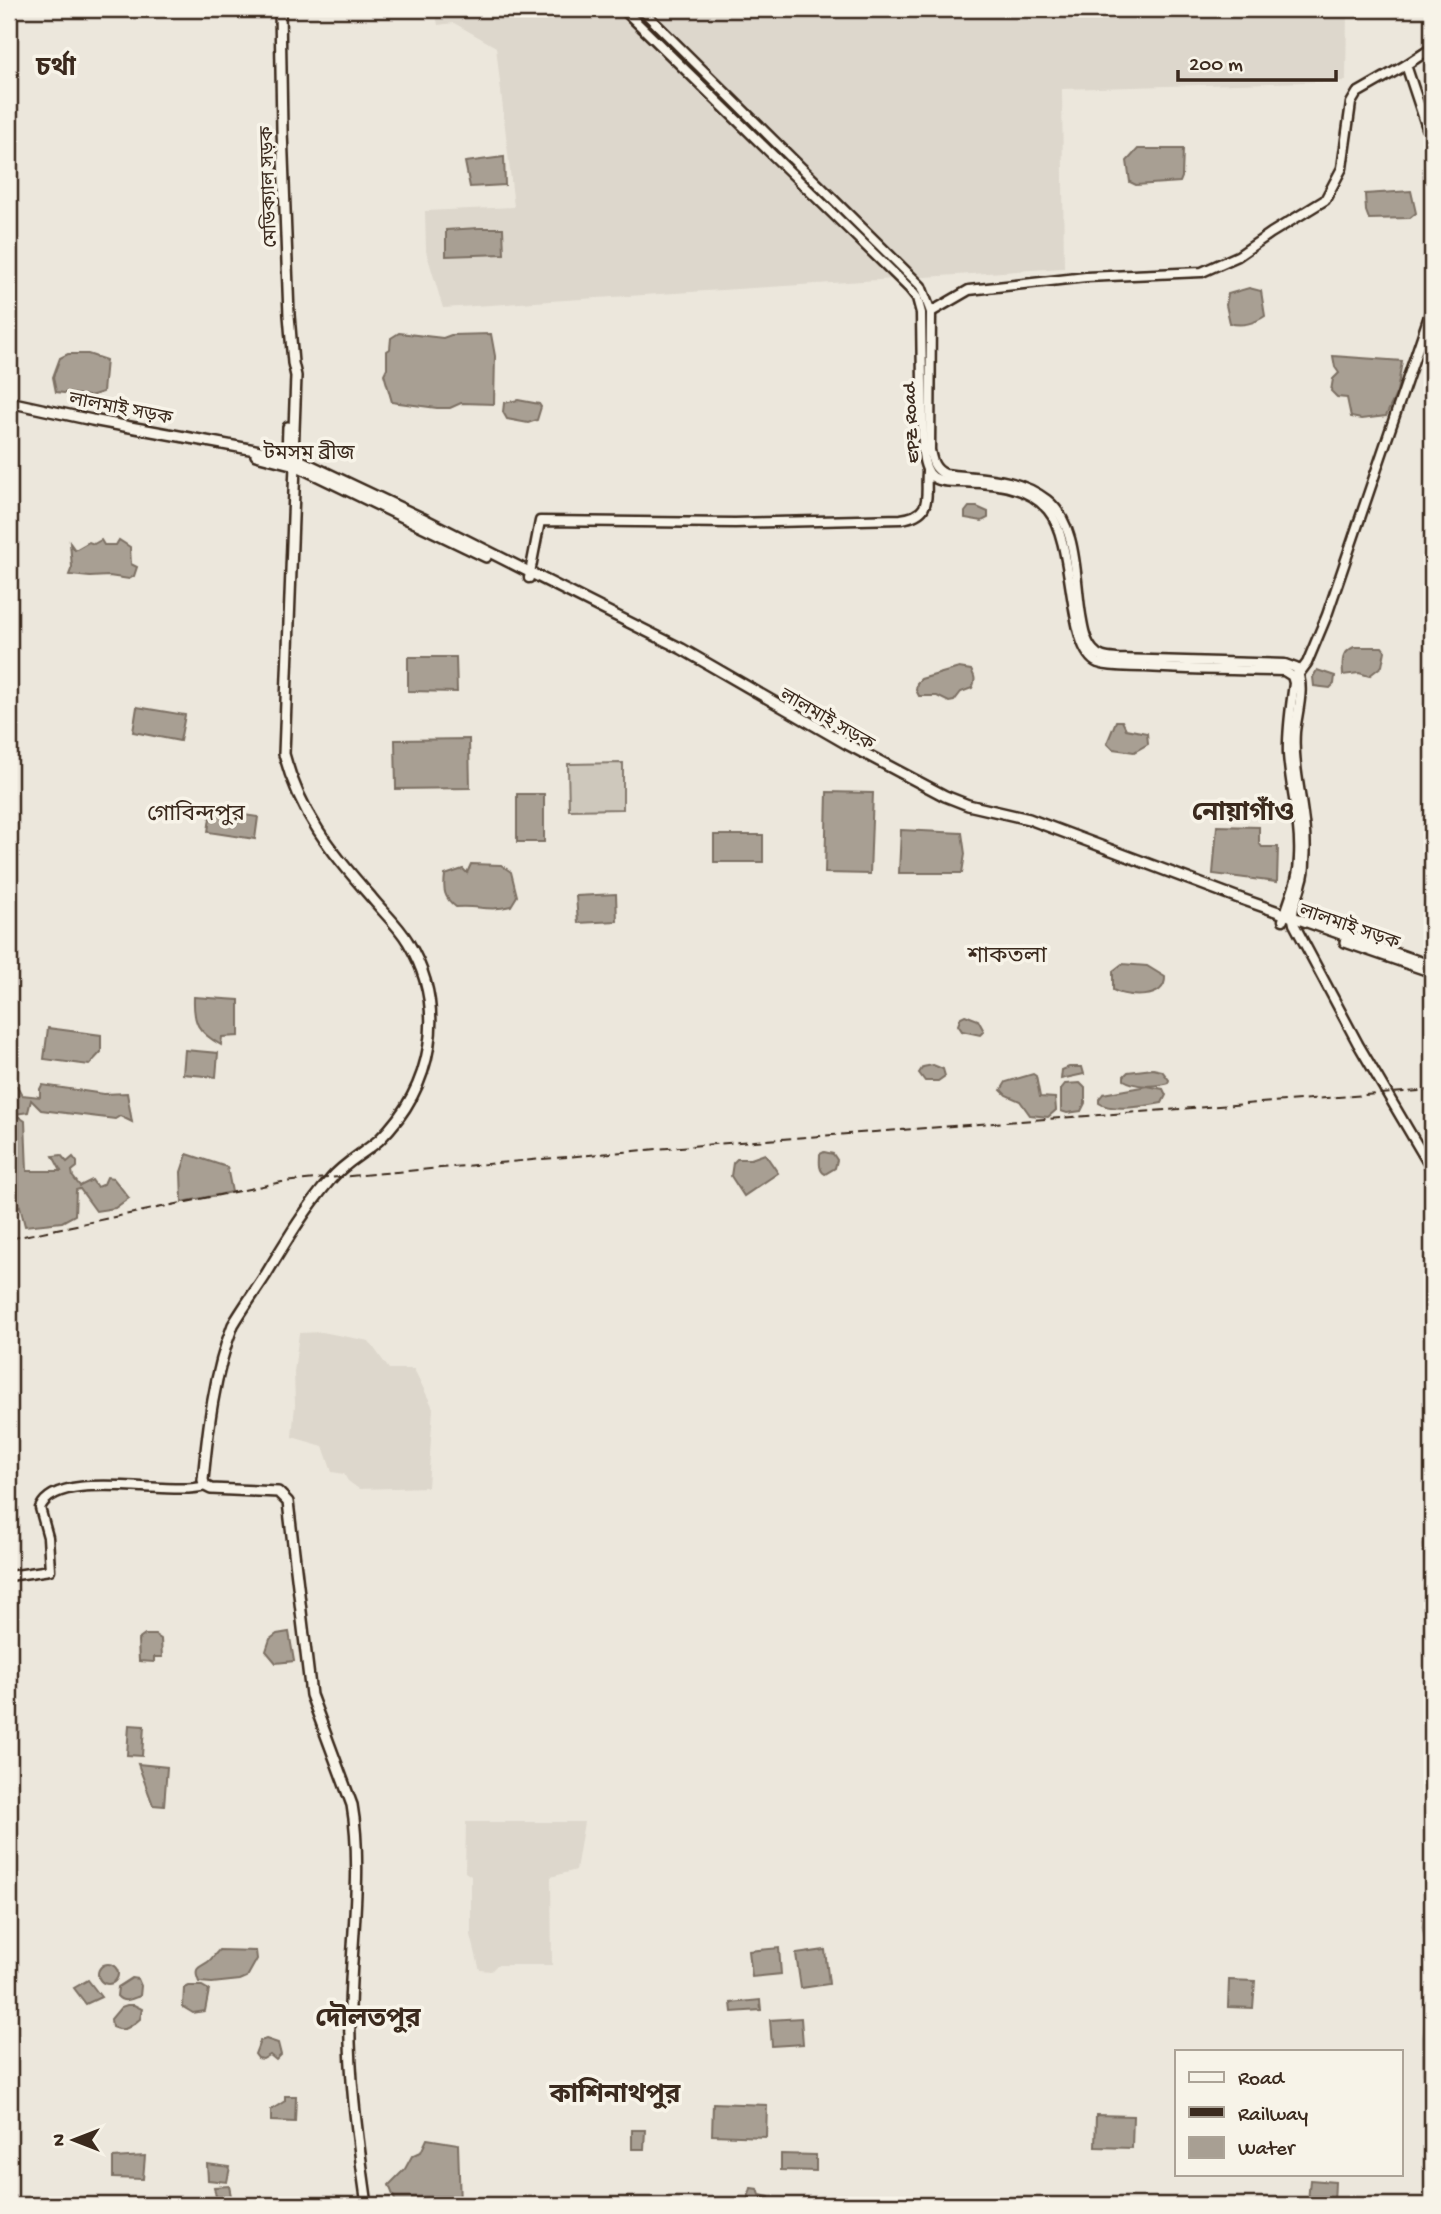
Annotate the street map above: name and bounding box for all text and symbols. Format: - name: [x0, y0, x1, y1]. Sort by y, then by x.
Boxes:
- scale bar: [1178, 38, 1336, 82]
- district label: চর্থা: [35, 50, 77, 86]
- text: 200 m: [1189, 54, 1243, 79]
- street label: মেডিক্যাল সড়ক: [254, 125, 284, 248]
- street label: EPZ Road: [899, 380, 926, 464]
- street label: লালমাই সড়ক: [66, 386, 175, 432]
- district label: টমসম ব্রীজ: [262, 440, 356, 468]
- street label: লালমাই সড়ক: [774, 682, 879, 758]
- district label: নোয়াগাঁও: [1192, 796, 1294, 831]
- district label: গোবিন্দপুর: [147, 800, 245, 829]
- street label: লালমাই সড়ক: [1295, 897, 1404, 956]
- district label: শাকতলা: [966, 944, 1048, 971]
- district label: দৌলতপুর: [315, 2001, 421, 2037]
- legend: [1175, 2050, 1402, 2176]
- text: Road: [1238, 2068, 1286, 2093]
- district label: কাশিনাথপুর: [549, 2077, 681, 2113]
- text: Railway: [1238, 2104, 1308, 2129]
- north arrow: [38, 2106, 108, 2176]
- text: N: [49, 2134, 72, 2146]
- text: Water: [1238, 2138, 1296, 2163]

